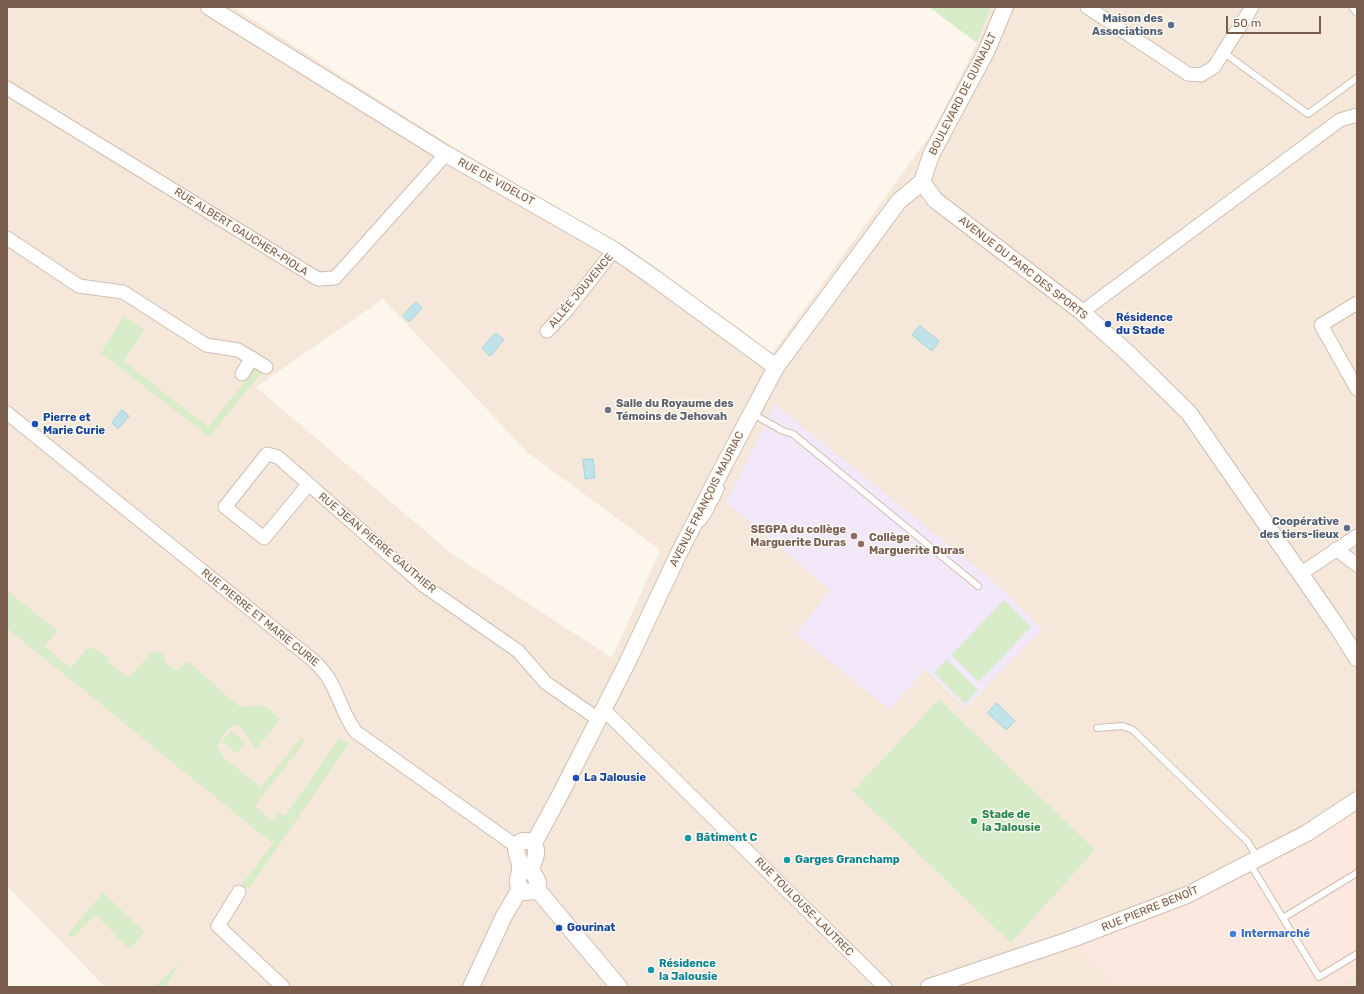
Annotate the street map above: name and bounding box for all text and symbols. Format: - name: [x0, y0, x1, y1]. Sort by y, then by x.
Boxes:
- scale bar: [1228, 8, 1323, 34]
- place label: Maison des Associations: [1092, 12, 1163, 38]
- text: 50 m: [1233, 16, 1261, 30]
- marker: Maison des Associations: [1166, 20, 1176, 30]
- street label: BOULEVARD DE QUINAULT: [926, 31, 1000, 157]
- street label: RUE DE VIDELOT: [455, 156, 537, 208]
- street label: RUE ALBERT GAUCHER-PIOLA: [172, 185, 310, 279]
- street label: AVENUE DU PARC DES SPORTS: [956, 214, 1090, 322]
- street label: ALLÉE JOUVENCE: [546, 251, 616, 331]
- place label: Résidence du Stade: [1116, 311, 1173, 337]
- marker: Résidence du Stade: [1103, 319, 1113, 329]
- place label: Salle du Royaume des Témoins de Jehovah: [616, 397, 734, 423]
- marker: Salle du Royaume des Témoins de Jehovah: [603, 405, 613, 415]
- place label: Pierre et Marie Curie: [43, 411, 105, 437]
- marker: Pierre et Marie Curie: [30, 419, 40, 429]
- street label: AVENUE FRANÇOIS MAURIAC: [667, 429, 747, 569]
- street label: RUE JEAN PIERRE GAUTHIER: [315, 490, 439, 596]
- place label: Coopérative des tiers-lieux: [1260, 515, 1339, 541]
- place label: SEGPA du collège Marguerite Duras: [750, 523, 846, 549]
- marker: Coopérative des tiers-lieux: [1342, 523, 1352, 533]
- marker: SEGPA du collège Marguerite Duras: [849, 531, 859, 541]
- place label: Collège Marguerite Duras: [869, 531, 965, 557]
- marker: Collège Marguerite Duras: [856, 539, 866, 549]
- street label: RUE PIERRE ET MARIE CURIE: [198, 566, 322, 670]
- place label: La Jalousie: [584, 771, 646, 785]
- marker: La Jalousie: [571, 773, 581, 783]
- place label: Stade de la Jalousie: [982, 808, 1041, 834]
- marker: Stade de la Jalousie: [969, 816, 979, 826]
- place label: Bâtiment C: [696, 831, 757, 845]
- marker: Bâtiment C: [683, 833, 693, 843]
- place label: Garges Granchamp: [795, 853, 900, 867]
- street label: RUE TOULOUSE-LAUTREC: [752, 855, 856, 959]
- marker: Garges Granchamp: [782, 855, 792, 865]
- street label: RUE PIERRE BENOÎT: [1100, 884, 1200, 934]
- place label: Gourinat: [567, 921, 615, 935]
- marker: Gourinat: [554, 923, 564, 933]
- place label: Intermarché: [1241, 927, 1310, 941]
- marker: Intermarché: [1228, 929, 1238, 939]
- place label: Résidence la Jalousie: [659, 957, 718, 983]
- marker: Résidence la Jalousie: [646, 965, 656, 975]

